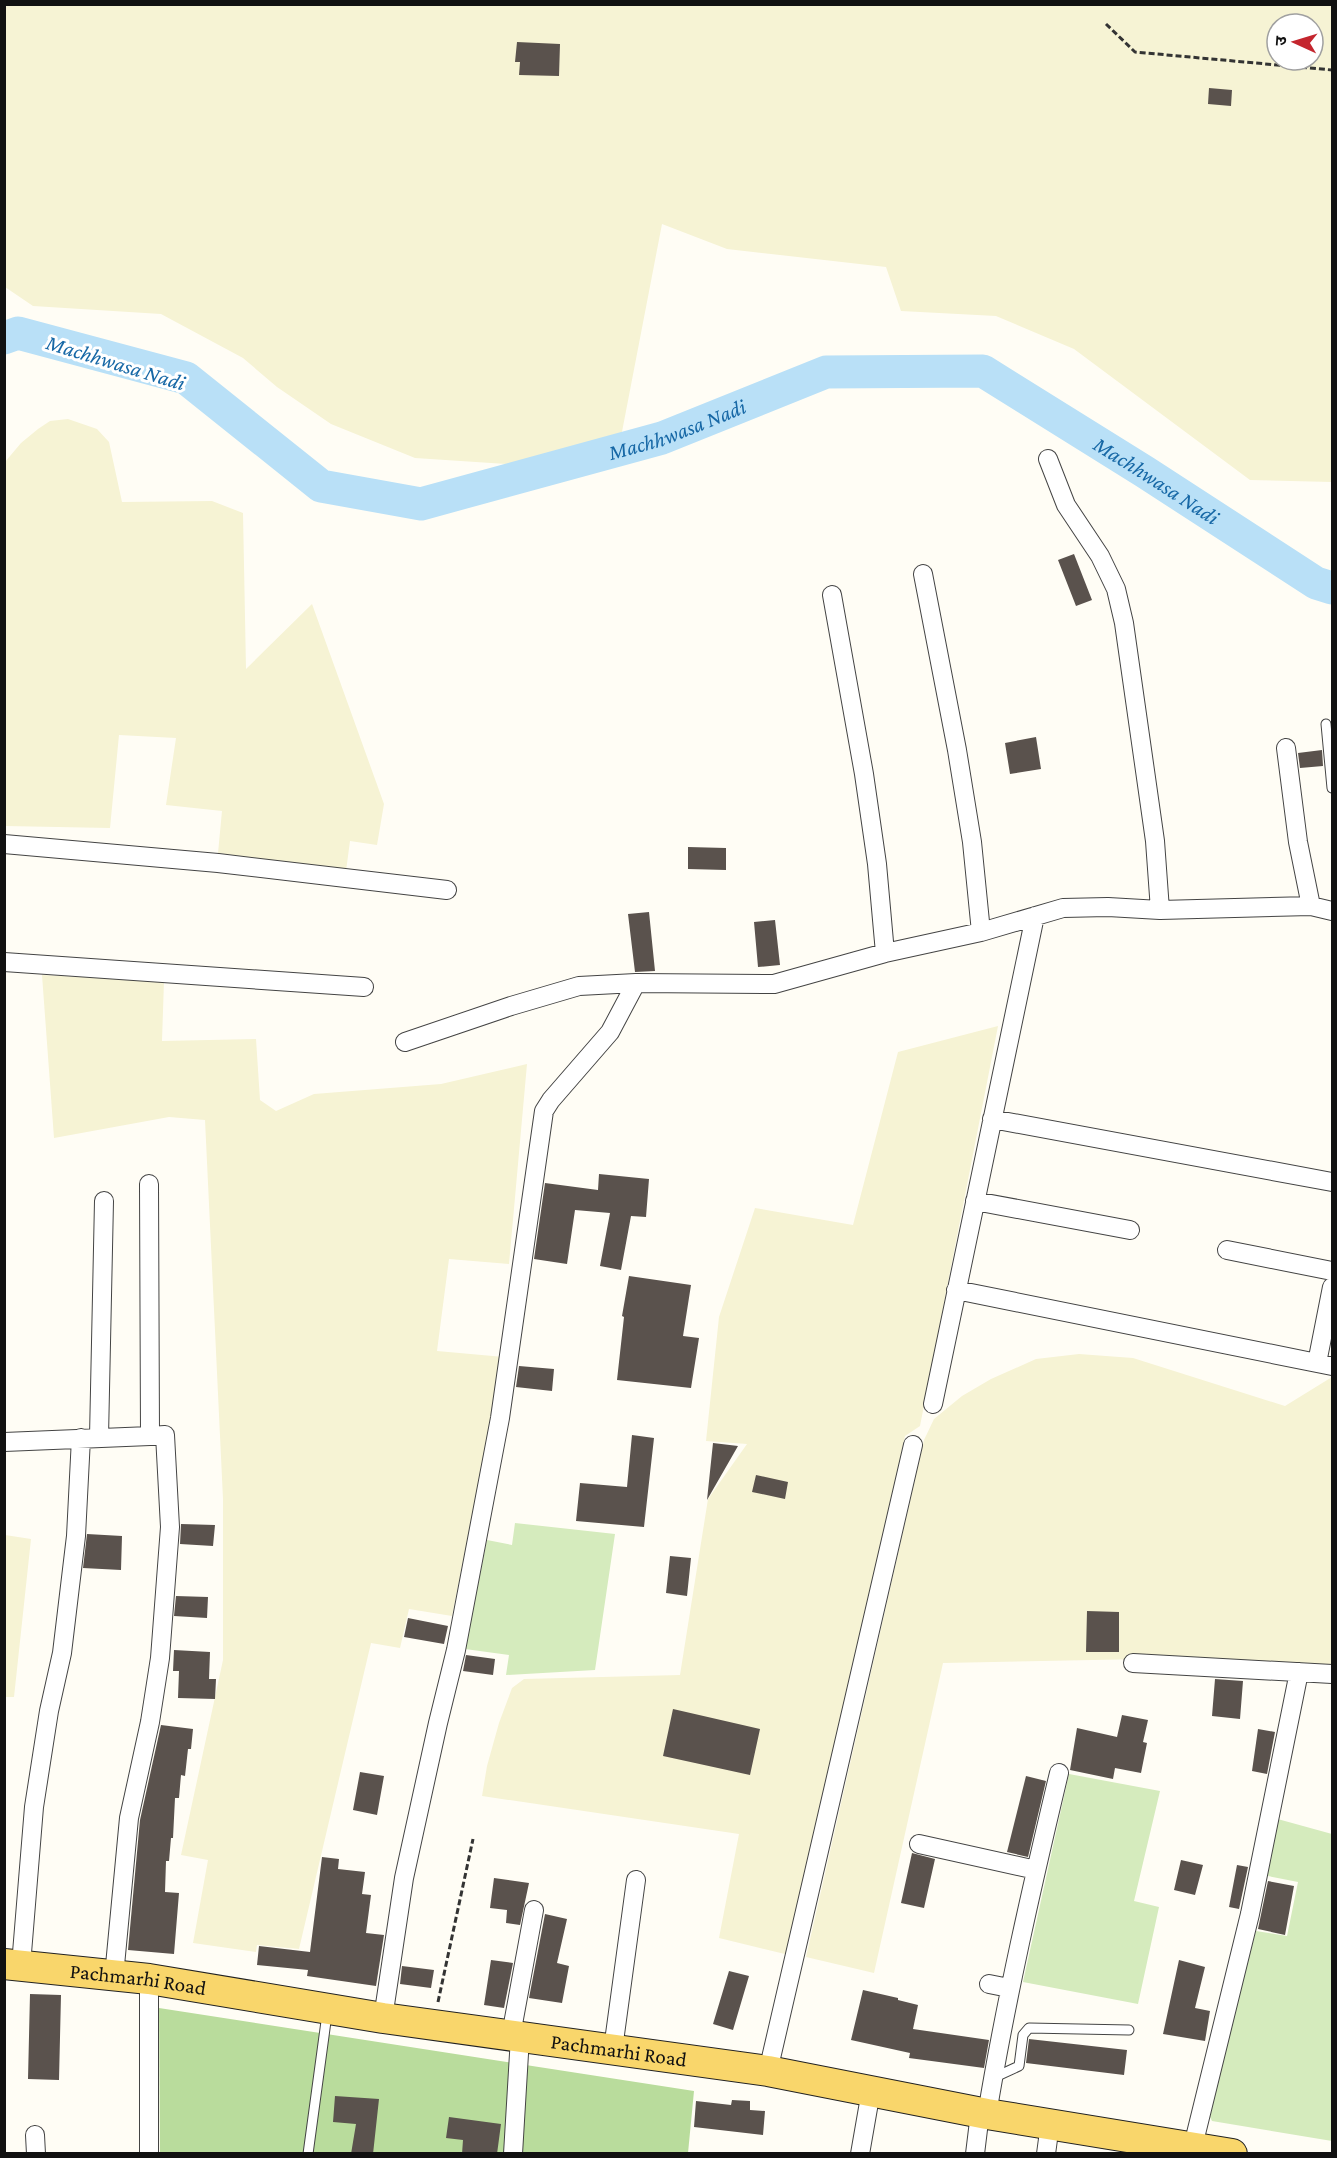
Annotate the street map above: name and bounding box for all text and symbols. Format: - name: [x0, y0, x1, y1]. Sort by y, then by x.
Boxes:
- north arrow: [1265, 12, 1325, 72]
- text: उ: [1272, 35, 1289, 46]
- water label: Machhwasa Nadi: [42, 329, 188, 396]
- water label: Machhwasa Nadi: [605, 394, 749, 465]
- water label: Machhwasa Nadi: [1088, 431, 1224, 530]
- street label: Pachmarhi Road: [69, 1959, 208, 2000]
- street label: Pachmarhi Road: [549, 2029, 688, 2072]

